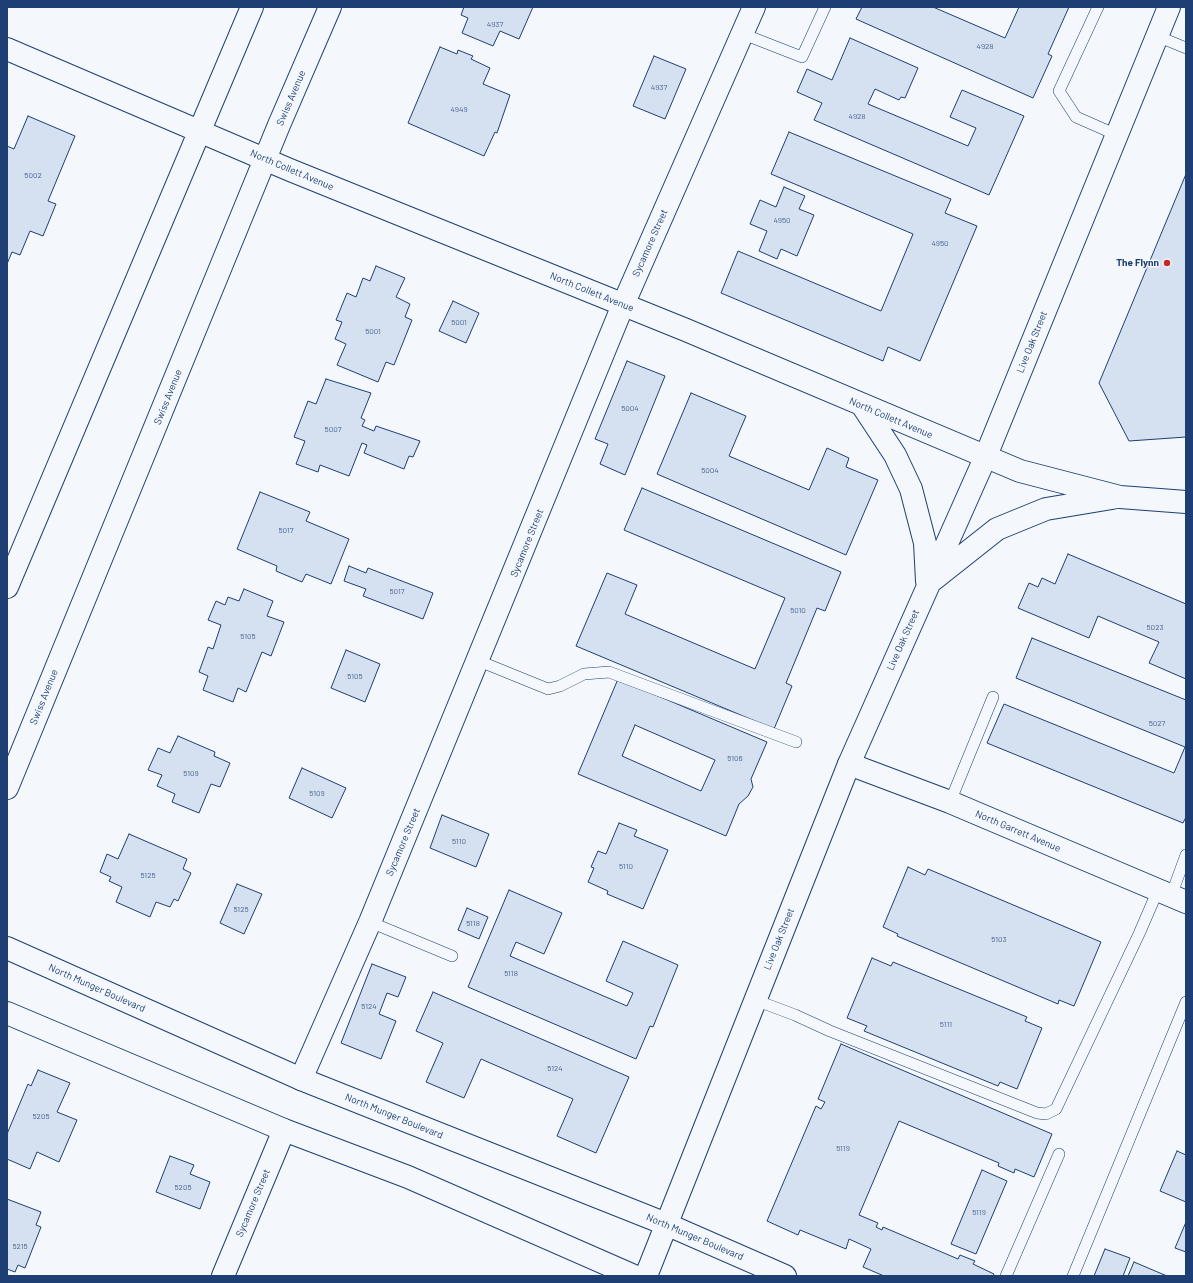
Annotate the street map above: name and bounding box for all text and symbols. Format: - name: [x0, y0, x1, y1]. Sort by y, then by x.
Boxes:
- house number: 4937: [487, 19, 503, 29]
- house number: 4928: [976, 41, 994, 51]
- street label: Swiss Avenue: [274, 69, 308, 127]
- house number: 4937: [651, 82, 667, 92]
- house number: 4949: [450, 104, 468, 114]
- house number: 4928: [848, 111, 866, 121]
- street label: North Collett Avenue: [248, 147, 336, 193]
- house number: 5002: [24, 170, 42, 180]
- street label: Sycamore Street: [630, 207, 670, 279]
- house number: 4950: [773, 215, 791, 225]
- house number: 4950: [931, 238, 949, 248]
- place label: The Flynn: [1116, 257, 1159, 269]
- marker: The Flynn: [1162, 258, 1172, 268]
- street label: North Collett Avenue: [548, 270, 636, 314]
- street label: Live Oak Street: [1014, 309, 1050, 375]
- house number: 5001: [451, 317, 467, 327]
- house number: 5001: [365, 326, 381, 336]
- street label: Swiss Avenue: [151, 367, 185, 427]
- street label: North Collett Avenue: [847, 395, 935, 441]
- house number: 5004: [621, 403, 639, 413]
- house number: 5007: [325, 424, 341, 434]
- house number: 5004: [701, 465, 719, 475]
- street label: Sycamore Street: [508, 507, 546, 579]
- house number: 5017: [279, 525, 293, 535]
- house number: 5017: [390, 586, 404, 596]
- house number: 5010: [790, 605, 806, 615]
- street label: Live Oak Street: [884, 608, 922, 672]
- house number: 5023: [1147, 622, 1163, 632]
- house number: 5105: [240, 631, 256, 641]
- street label: Swiss Avenue: [27, 667, 61, 727]
- house number: 5105: [347, 671, 363, 681]
- house number: 5027: [1149, 718, 1165, 728]
- house number: 5106: [727, 753, 743, 763]
- house number: 5109: [183, 768, 199, 778]
- house number: 5109: [309, 788, 325, 798]
- street label: Sycamore Street: [383, 806, 423, 878]
- street label: North Garrett Avenue: [973, 808, 1063, 854]
- house number: 5110: [452, 836, 466, 846]
- house number: 5110: [619, 861, 633, 871]
- house number: 5125: [140, 870, 156, 880]
- house number: 5125: [233, 904, 249, 914]
- street label: Live Oak Street: [761, 906, 797, 972]
- house number: 5118: [466, 918, 480, 928]
- house number: 5103: [991, 934, 1007, 944]
- street label: North Munger Boulevard: [47, 961, 147, 1015]
- house number: 5118: [504, 968, 518, 978]
- house number: 5124: [361, 1001, 377, 1011]
- house number: 5111: [940, 1019, 952, 1029]
- house number: 5124: [547, 1063, 563, 1073]
- street label: North Munger Boulevard: [343, 1091, 445, 1141]
- house number: 5205: [32, 1111, 50, 1121]
- house number: 5119: [836, 1143, 850, 1153]
- street label: Sycamore Street: [233, 1167, 273, 1239]
- house number: 5205: [174, 1182, 192, 1192]
- house number: 5119: [972, 1207, 986, 1217]
- street label: North Munger Boulevard: [645, 1211, 745, 1263]
- house number: 5215: [12, 1241, 28, 1251]

